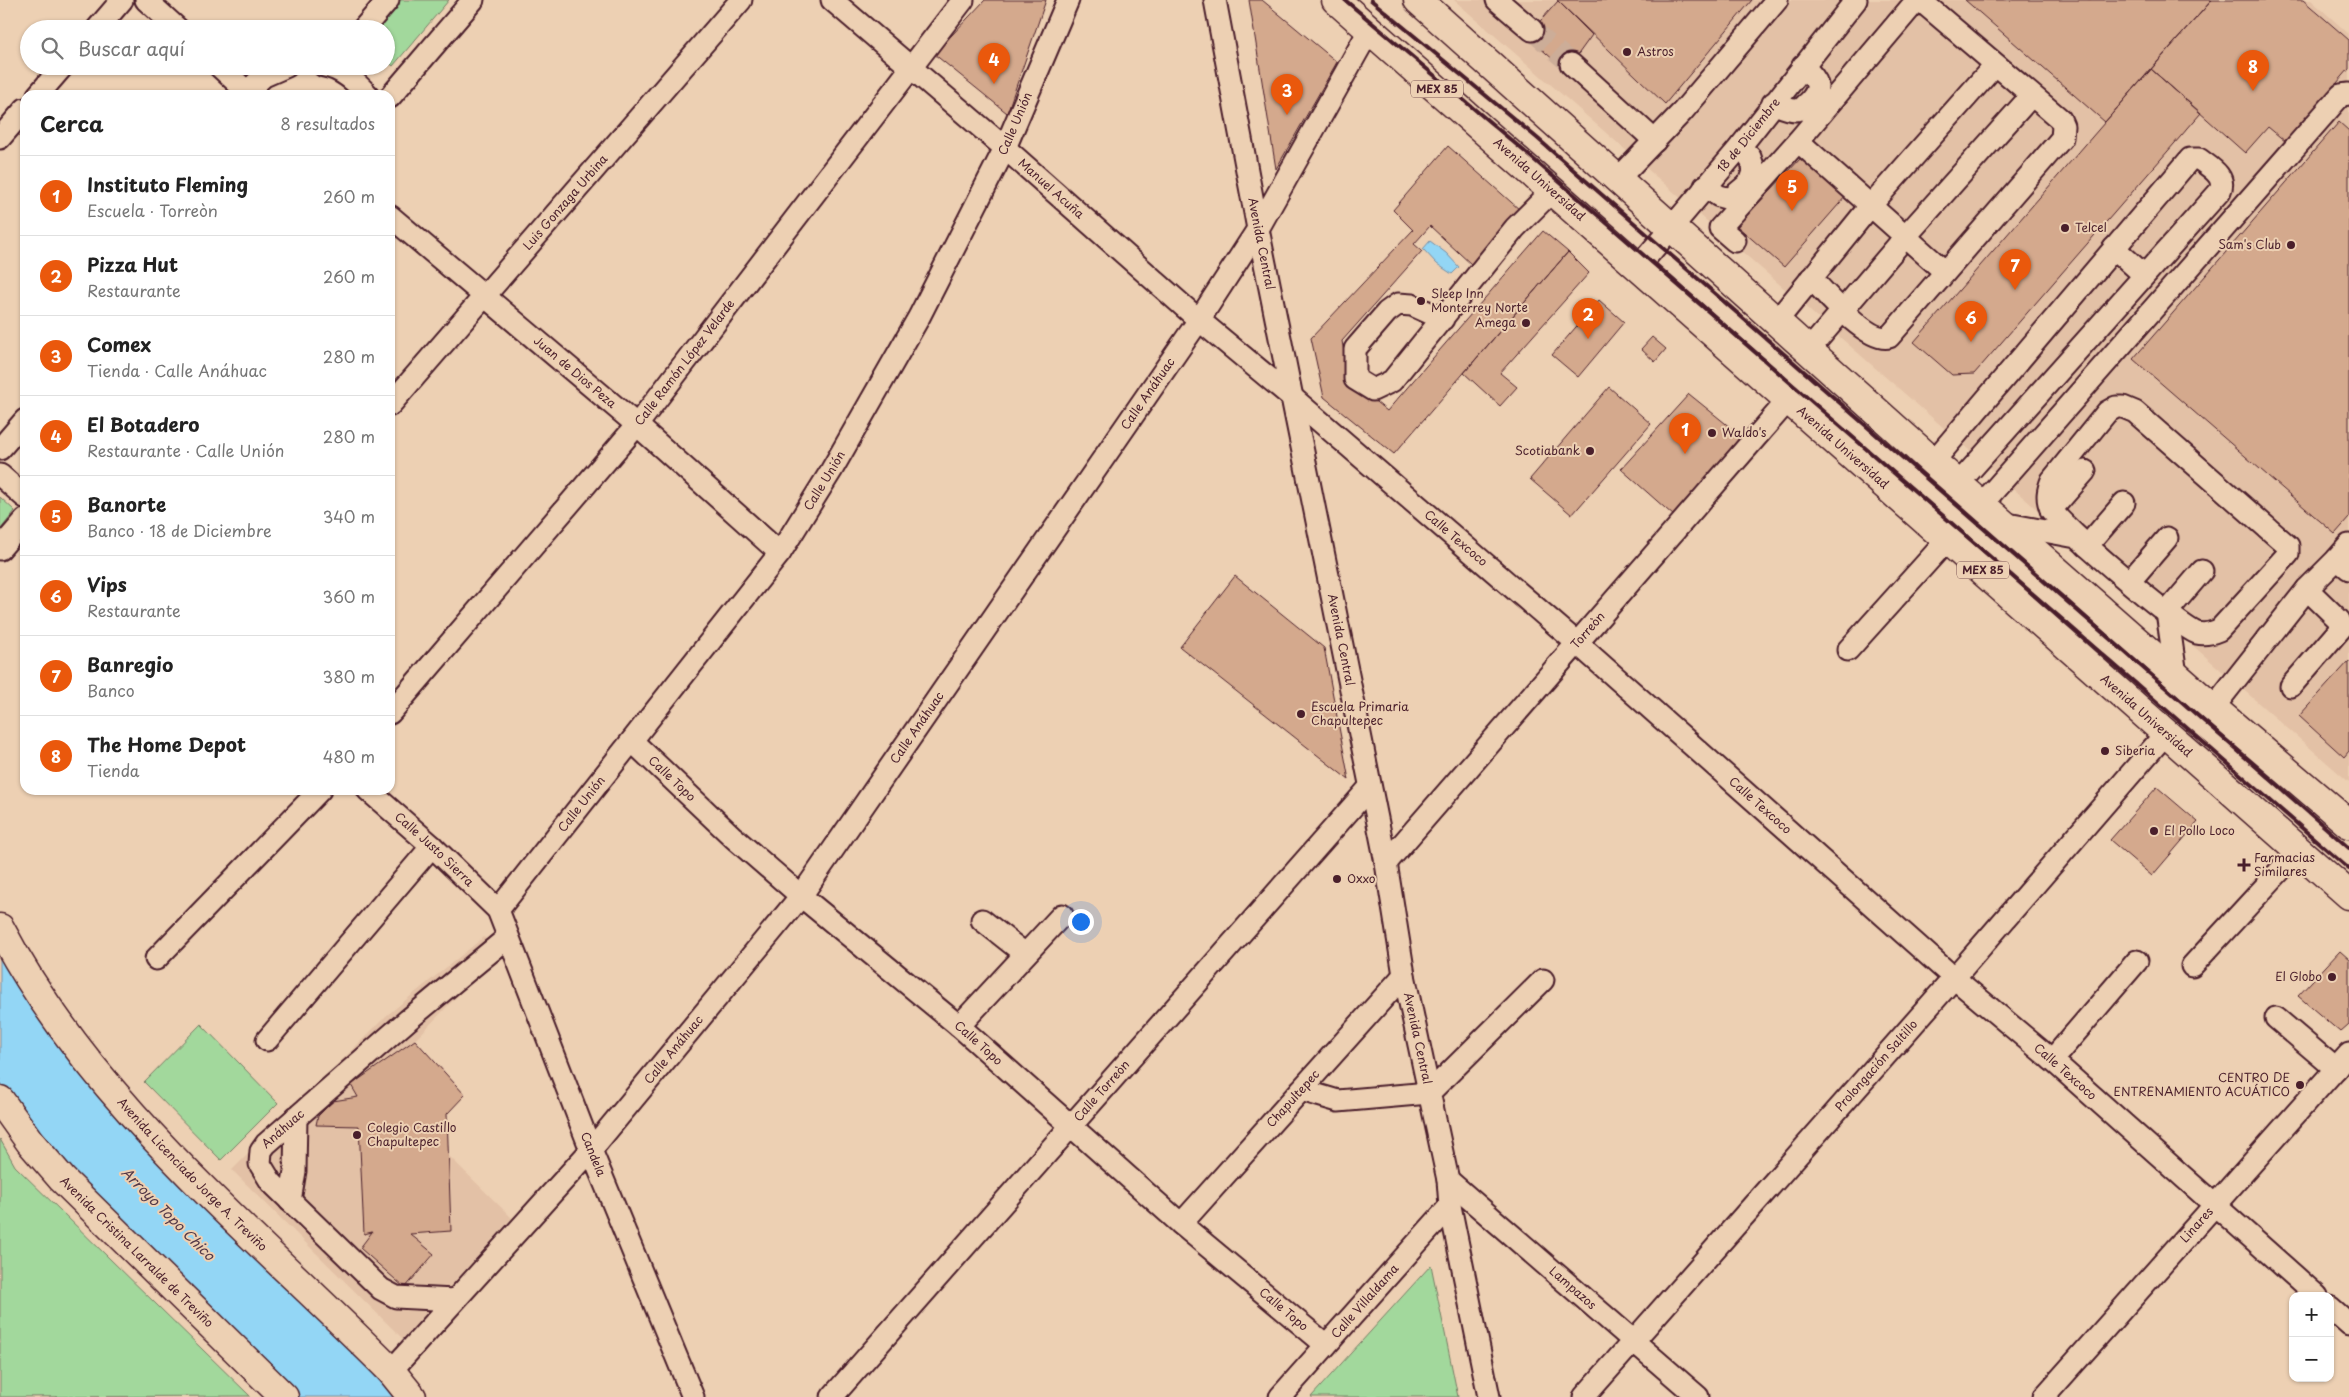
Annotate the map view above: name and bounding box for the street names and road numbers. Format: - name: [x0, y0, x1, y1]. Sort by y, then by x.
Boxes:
- road number: MEX 85: [1411, 80, 1463, 98]
- street label: Calle Unión: [993, 89, 1036, 158]
- street label: 18 de Diciembre: [1712, 93, 1784, 176]
- street label: Avenida Universidad: [1490, 133, 1590, 225]
- street label: Luis Gonzaga Urbina: [518, 150, 612, 254]
- street label: Manuel Acuña: [1015, 154, 1089, 223]
- street label: Avenida Central: [1244, 196, 1280, 291]
- street label: Calle Ramón López Velarde: [630, 295, 738, 429]
- street label: Juan de Dios Peza: [530, 331, 621, 412]
- street label: Calle Anáhuac: [1116, 354, 1179, 433]
- street label: Avenida Universidad: [1793, 401, 1894, 493]
- street label: Calle Unión: [799, 447, 849, 514]
- street label: Calle Texcoco: [1421, 505, 1492, 570]
- road number: MEX 85: [1957, 562, 2009, 578]
- street label: Avenida Central: [1324, 592, 1360, 687]
- street label: Torreòn: [1566, 607, 1608, 652]
- street label: Avenida Universidad: [2097, 669, 2197, 761]
- street label: Calle Anáhuac: [885, 688, 948, 767]
- street label: Calle Topo: [645, 751, 700, 805]
- street label: Calle Unión: [553, 771, 609, 835]
- street label: Calle Texcoco: [1725, 772, 1796, 838]
- street label: Calle Justo Sierra: [391, 807, 479, 890]
- street label: Avenida Central: [1400, 991, 1437, 1086]
- street label: Calle Anáhuac: [639, 1011, 707, 1087]
- street label: Prolongación Saltillo: [1830, 1015, 1921, 1115]
- street label: Calle Topo: [951, 1016, 1007, 1069]
- street label: Calle Texcoco: [2030, 1039, 2101, 1104]
- street label: Calle Torreòn: [1069, 1056, 1133, 1125]
- street label: Chapultepec: [1262, 1065, 1323, 1131]
- street label: Avenida Licenciado Jorge A. Treviño: [114, 1093, 272, 1255]
- street label: Anáhuac: [257, 1105, 308, 1152]
- street label: Candela: [577, 1129, 611, 1179]
- street label: Avenida Cristina Larralde de Treviño: [56, 1172, 218, 1331]
- street label: Linares: [2175, 1202, 2217, 1246]
- street label: Calle Villaldama: [1326, 1259, 1403, 1342]
- street label: Lampazos: [1546, 1262, 1601, 1313]
- street label: Calle Topo: [1256, 1283, 1313, 1335]

